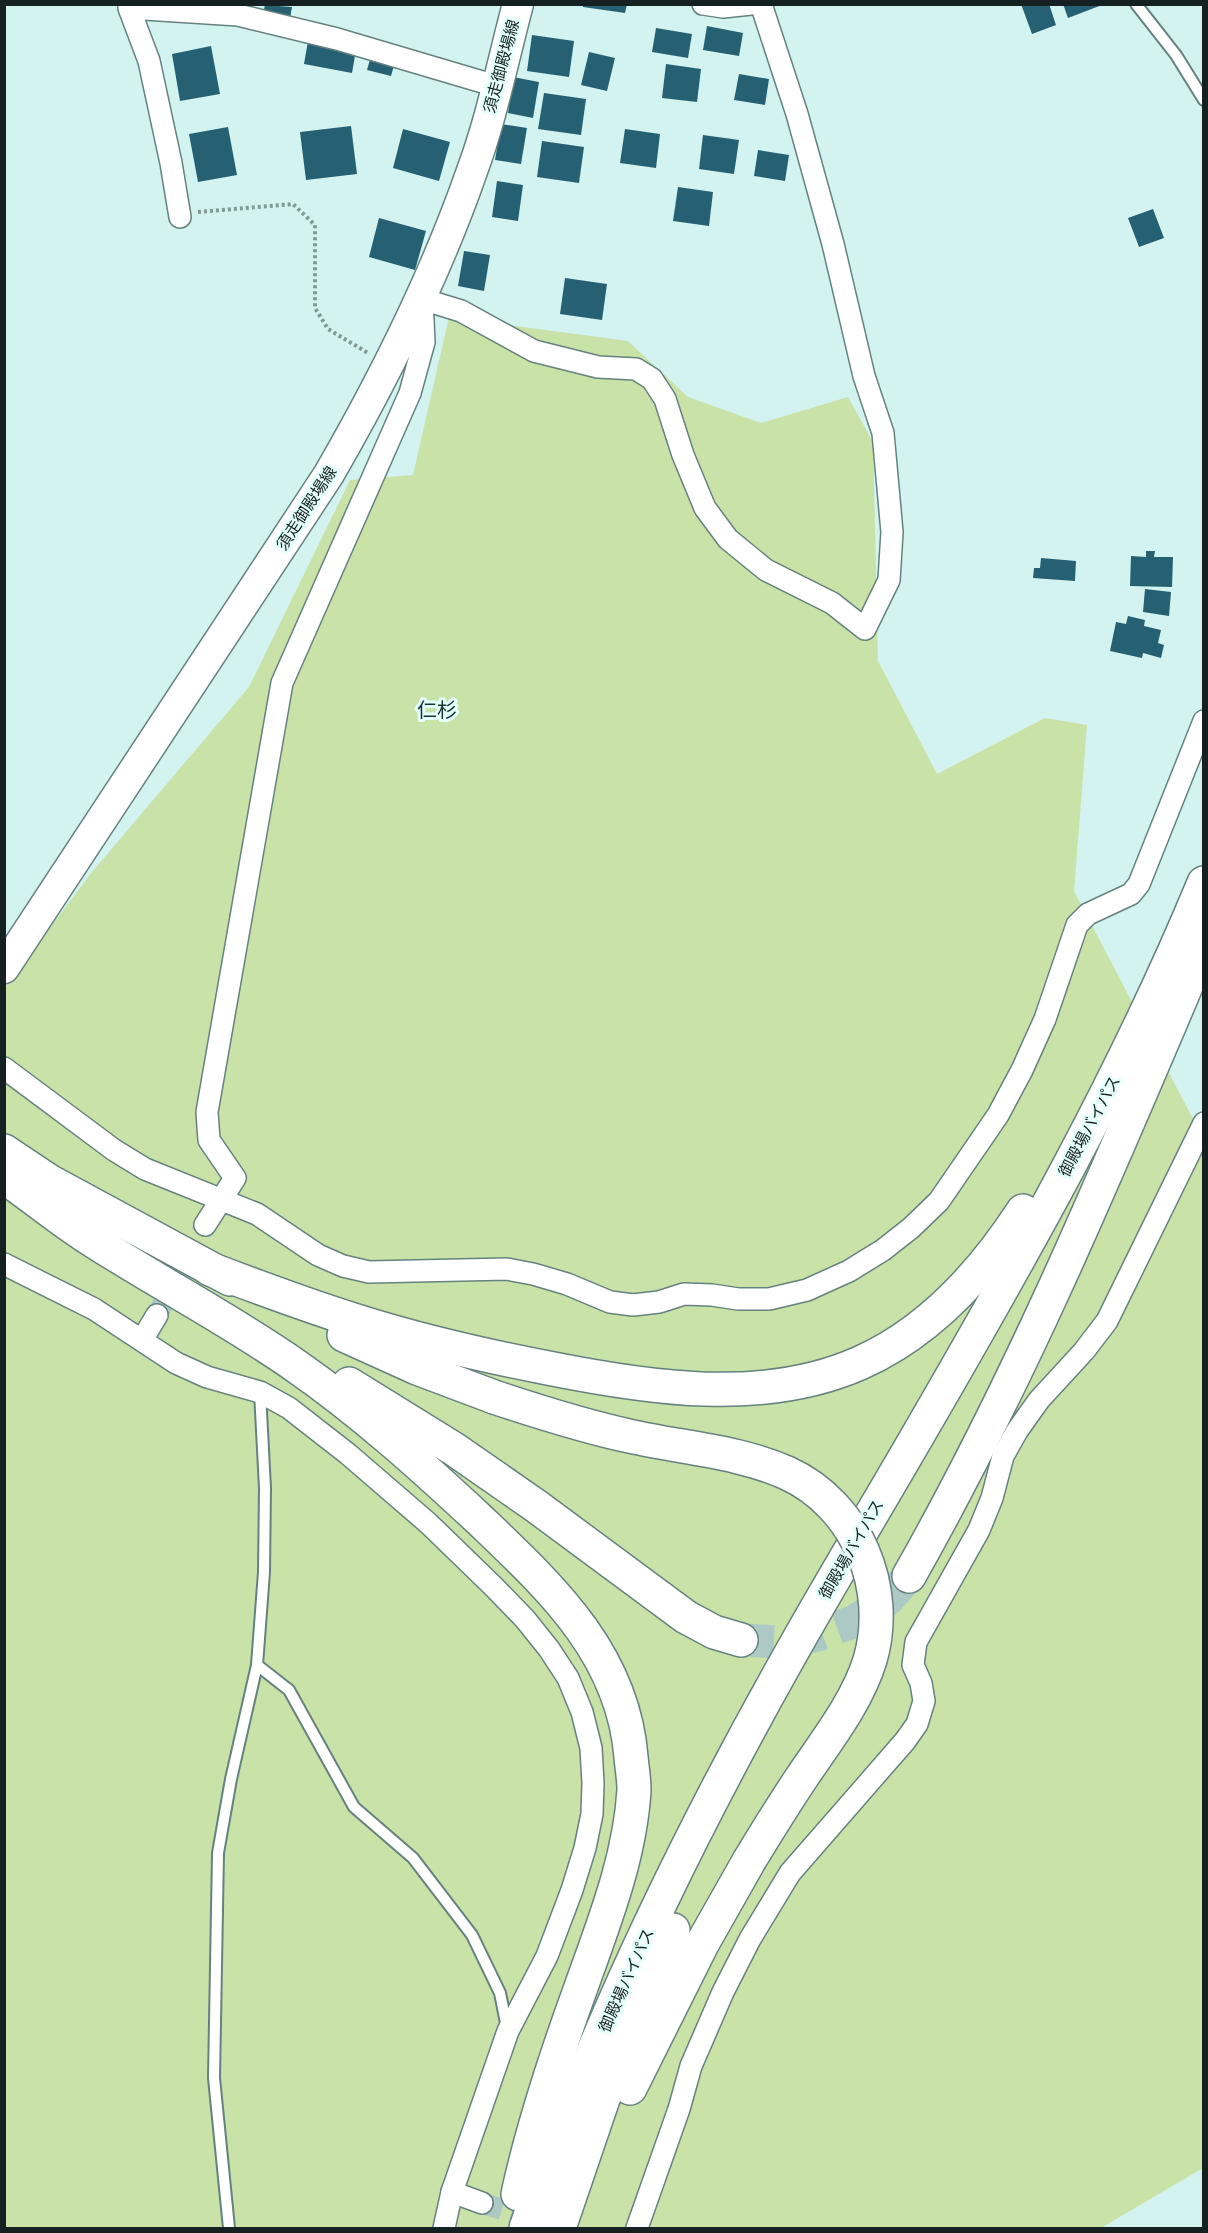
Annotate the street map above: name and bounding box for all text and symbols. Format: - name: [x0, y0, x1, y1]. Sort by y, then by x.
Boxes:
- street label: 須走御殿場線: [480, 17, 523, 115]
- street label: 須走御殿場線: [272, 463, 341, 554]
- district label: 仁杉: [417, 698, 457, 722]
- street label: 御殿場バイパス: [1055, 1072, 1124, 1180]
- street label: 御殿場バイパス: [815, 1496, 888, 1602]
- street label: 御殿場バイパス: [595, 1925, 658, 2035]

